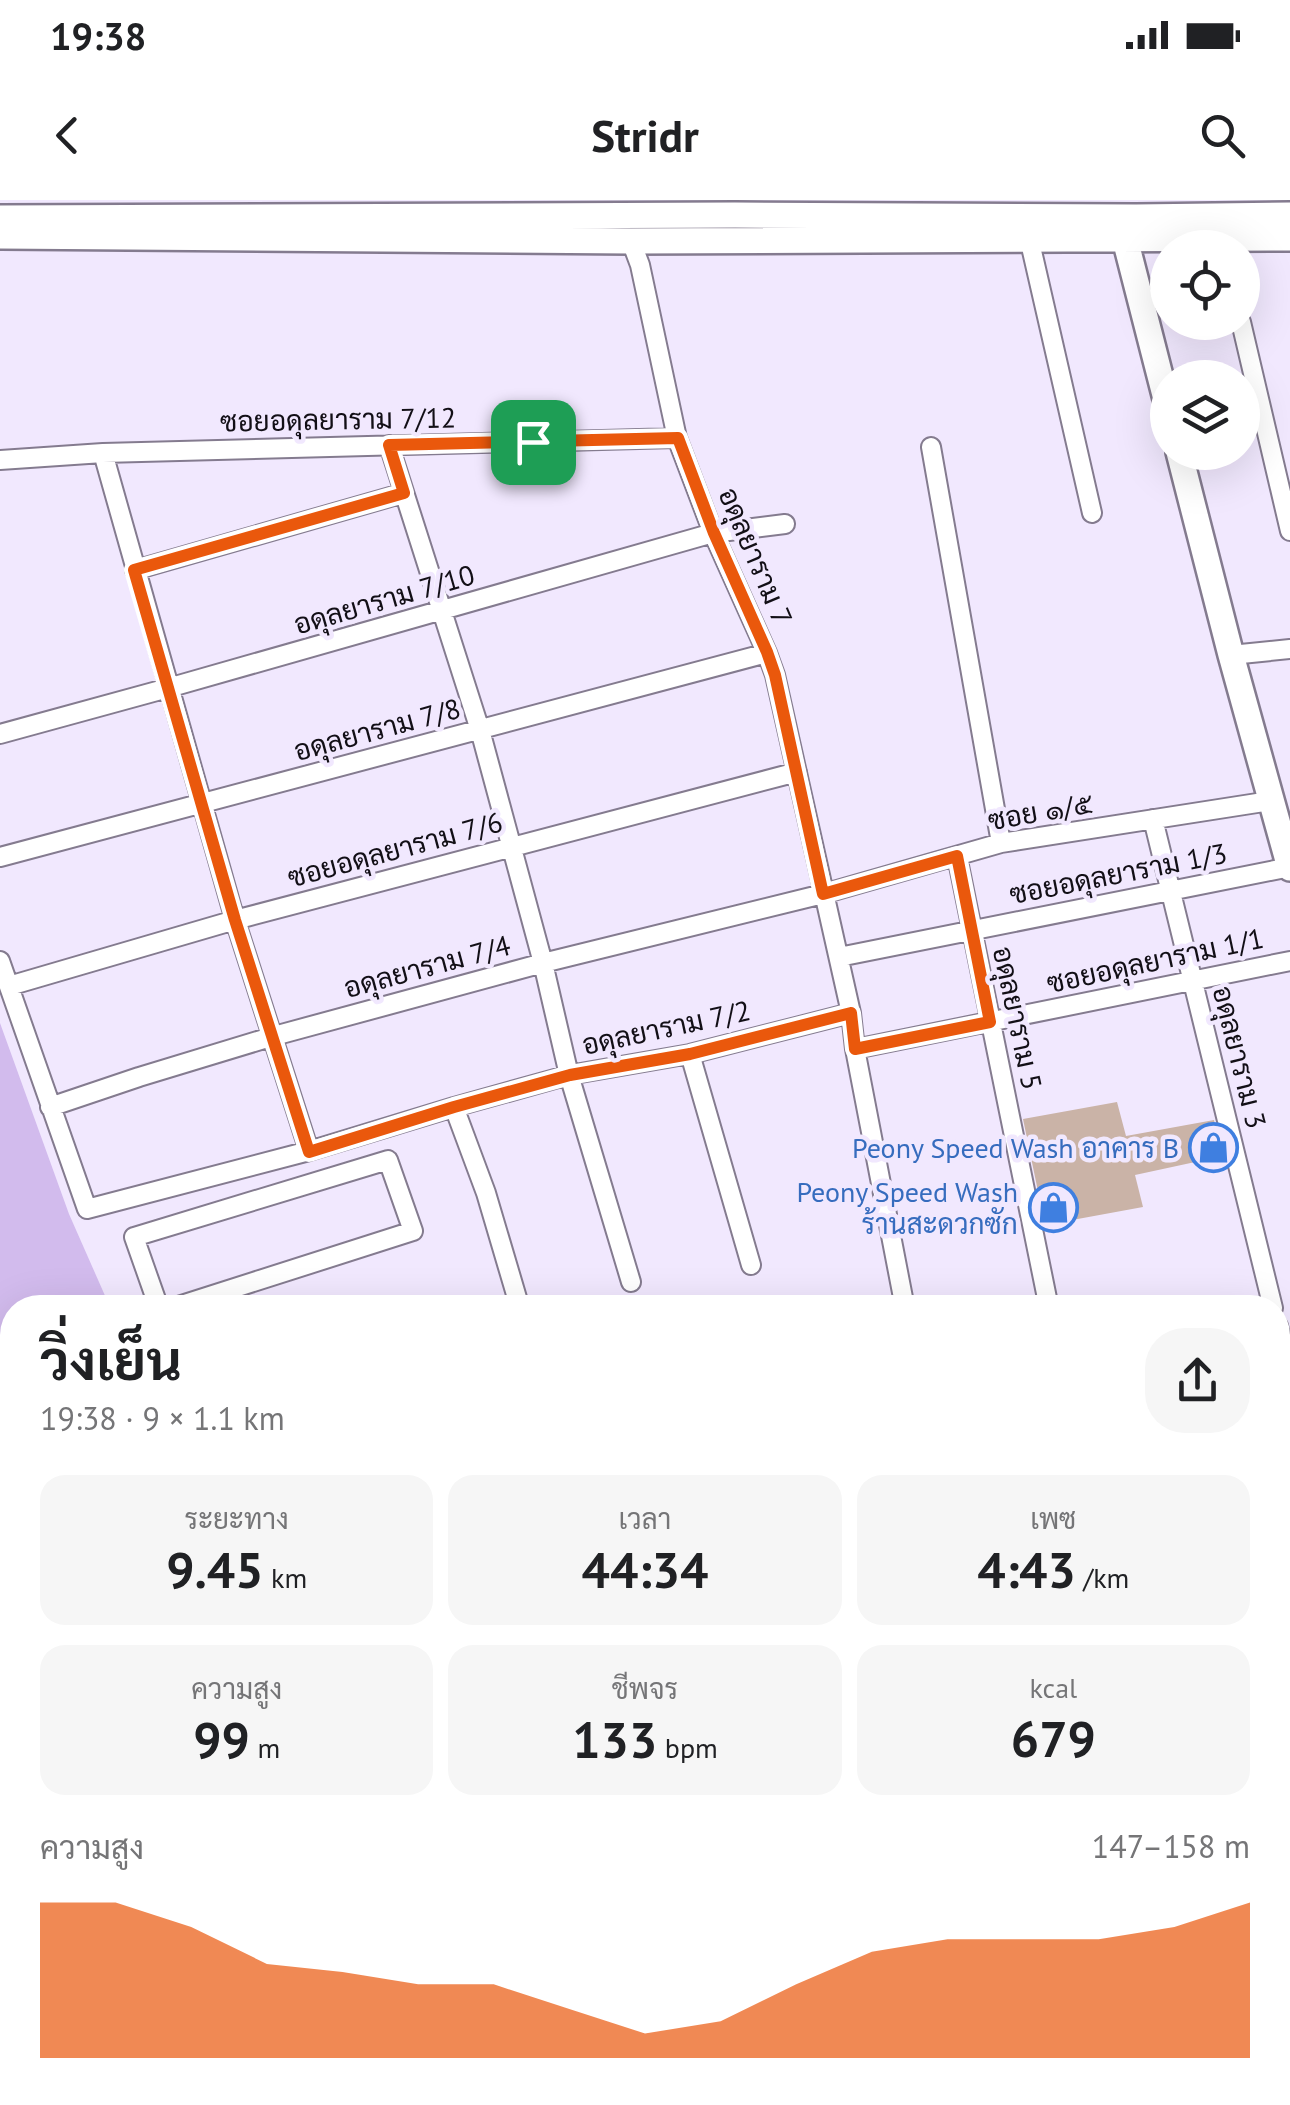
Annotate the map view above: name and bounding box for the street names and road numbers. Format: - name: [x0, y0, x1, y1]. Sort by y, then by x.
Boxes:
- street label: ซอยอดุลยาราม 7/12: [220, 398, 456, 442]
- street label: อดุลยาราม 7: [709, 482, 802, 631]
- street label: อดุลยาราม 7/10: [289, 556, 479, 644]
- street label: อดุลยาราม 7/8: [290, 689, 465, 771]
- street label: ซอย ๑/๕: [985, 783, 1096, 838]
- street label: ซอยอดุลยาราม 7/6: [284, 803, 507, 897]
- street label: ซอยอดุลยาราม 1/3: [1006, 834, 1230, 914]
- street label: ซอยอดุลยาราม 1/1: [1043, 919, 1267, 1003]
- street label: อดุลยาราม 7/4: [340, 926, 515, 1008]
- street label: อดุลยาราม 5: [983, 943, 1051, 1094]
- street label: อดุลยาราม 3: [1202, 982, 1276, 1133]
- street label: อดุลยาราม 7/2: [578, 991, 754, 1065]

